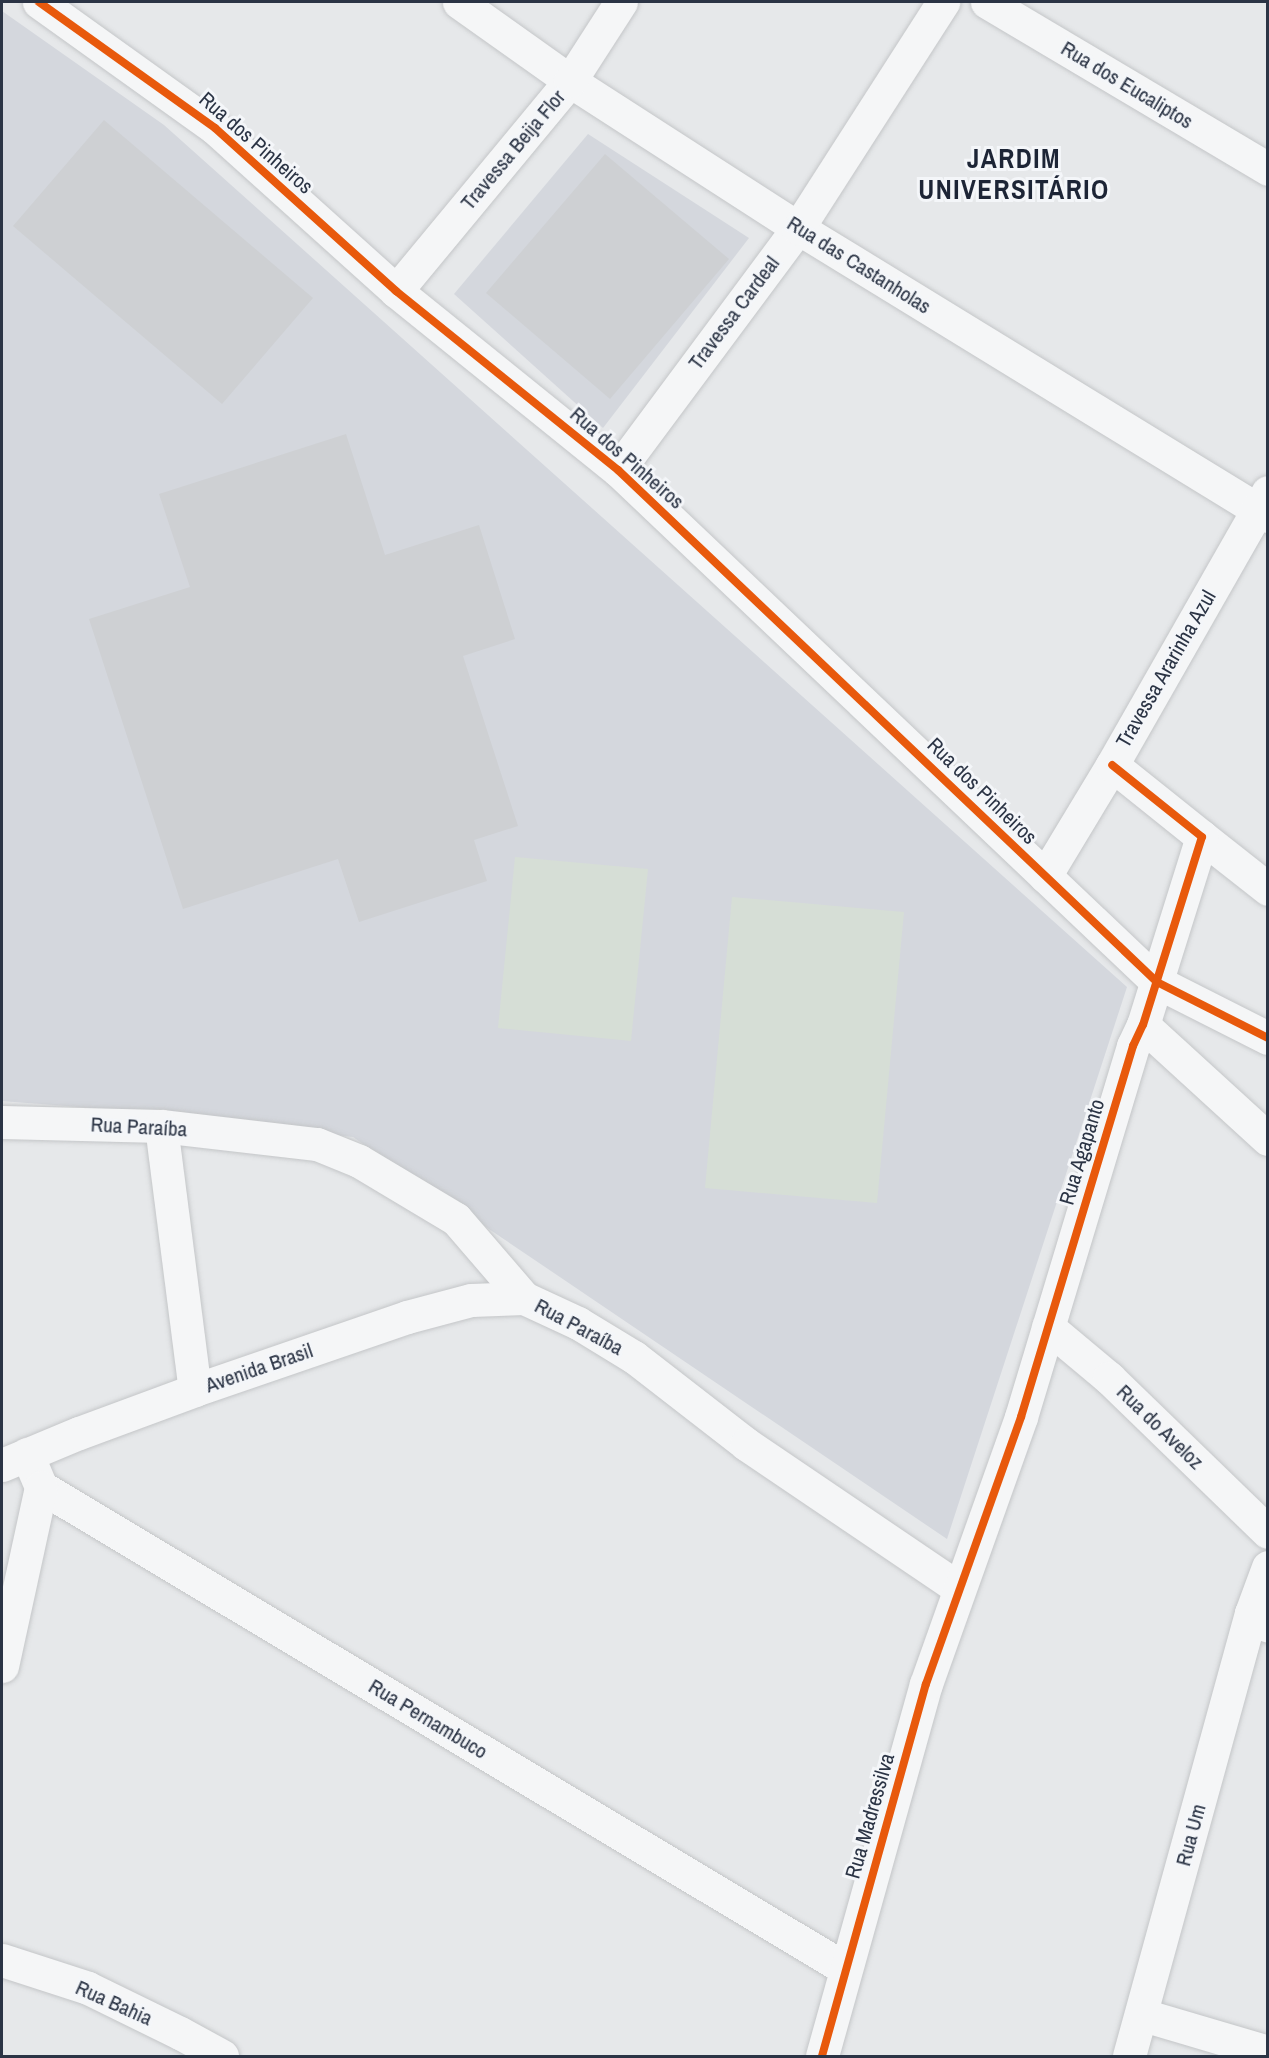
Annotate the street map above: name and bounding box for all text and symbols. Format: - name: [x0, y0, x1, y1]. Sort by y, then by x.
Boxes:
- street label: Rua dos Eucaliptos: [1057, 36, 1197, 134]
- street label: Travessa Beija Flor: [456, 85, 570, 215]
- street label: Rua dos Pinheiros: [194, 87, 318, 199]
- district label: JARDIM UNIVERSITÁRIO: [918, 142, 1110, 205]
- street label: Rua das Castanholas: [783, 211, 935, 319]
- street label: Travessa Cardeal: [683, 251, 785, 375]
- street label: Rua dos Pinheiros: [565, 402, 689, 514]
- street label: Travessa Ararinha Azul: [1110, 585, 1222, 753]
- street label: Rua dos Pinheiros: [922, 732, 1042, 850]
- street label: Rua Agapanto: [1054, 1096, 1110, 1208]
- street label: Rua Paraíba: [90, 1112, 188, 1142]
- street label: Rua Paraíba: [530, 1293, 628, 1361]
- street label: Avenida Brasil: [202, 1338, 316, 1398]
- street label: Rua do Aveloz: [1111, 1379, 1209, 1475]
- street label: Rua Pernambuco: [364, 1674, 492, 1764]
- street label: Rua Madressilva: [840, 1750, 900, 1882]
- street label: Rua Um: [1171, 1801, 1211, 1869]
- street label: Rua Bahia: [72, 1975, 156, 2031]

